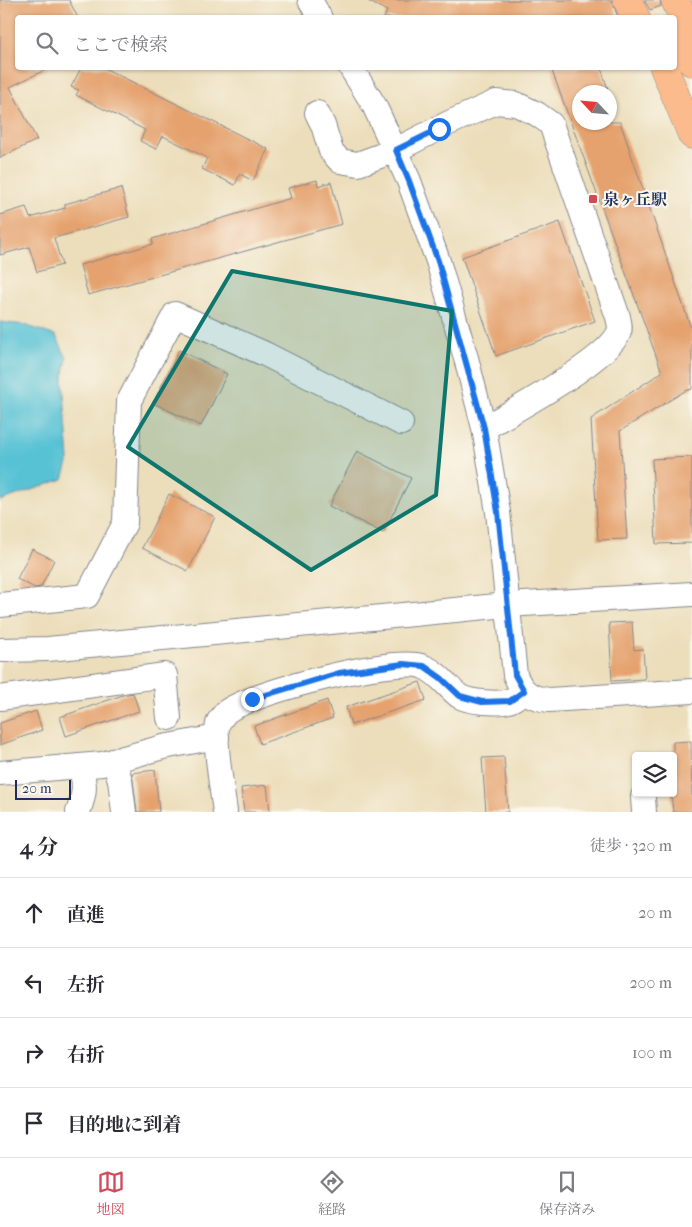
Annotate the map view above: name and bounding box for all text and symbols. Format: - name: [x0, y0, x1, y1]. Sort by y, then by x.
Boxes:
- search box: [15, 15, 677, 70]
- icon: search: [33, 29, 61, 57]
- text: ここで検索: [73, 34, 168, 56]
- north arrow: [572, 85, 617, 130]
- route start: [428, 118, 451, 141]
- place label: 泉ヶ丘駅: [603, 190, 667, 209]
- marker: 泉ヶ丘駅: [587, 193, 599, 205]
- route end: [241, 688, 264, 711]
- map controls: [632, 752, 677, 797]
- button: layers: [632, 752, 677, 797]
- scale bar: [15, 777, 71, 800]
- text: 20 m: [22, 780, 52, 797]
- text: 4 分: [20, 835, 58, 859]
- text: 徒歩 · 320 m: [590, 836, 672, 855]
- icon: ahead: [20, 899, 48, 927]
- text: 20 m: [638, 903, 672, 922]
- text: 直進: [67, 904, 105, 926]
- icon: left: [20, 969, 48, 997]
- text: 200 m: [629, 973, 672, 992]
- text: 左折: [67, 974, 105, 996]
- icon: right: [20, 1039, 48, 1067]
- text: 100 m: [632, 1043, 672, 1062]
- text: 右折: [67, 1044, 105, 1066]
- icon: arrive: [20, 1109, 48, 1137]
- text: 目的地に到着: [67, 1114, 181, 1136]
- tab: 地図: [97, 1168, 125, 1218]
- tab: 経路: [318, 1168, 346, 1218]
- tab: 保存済み: [539, 1168, 595, 1218]

